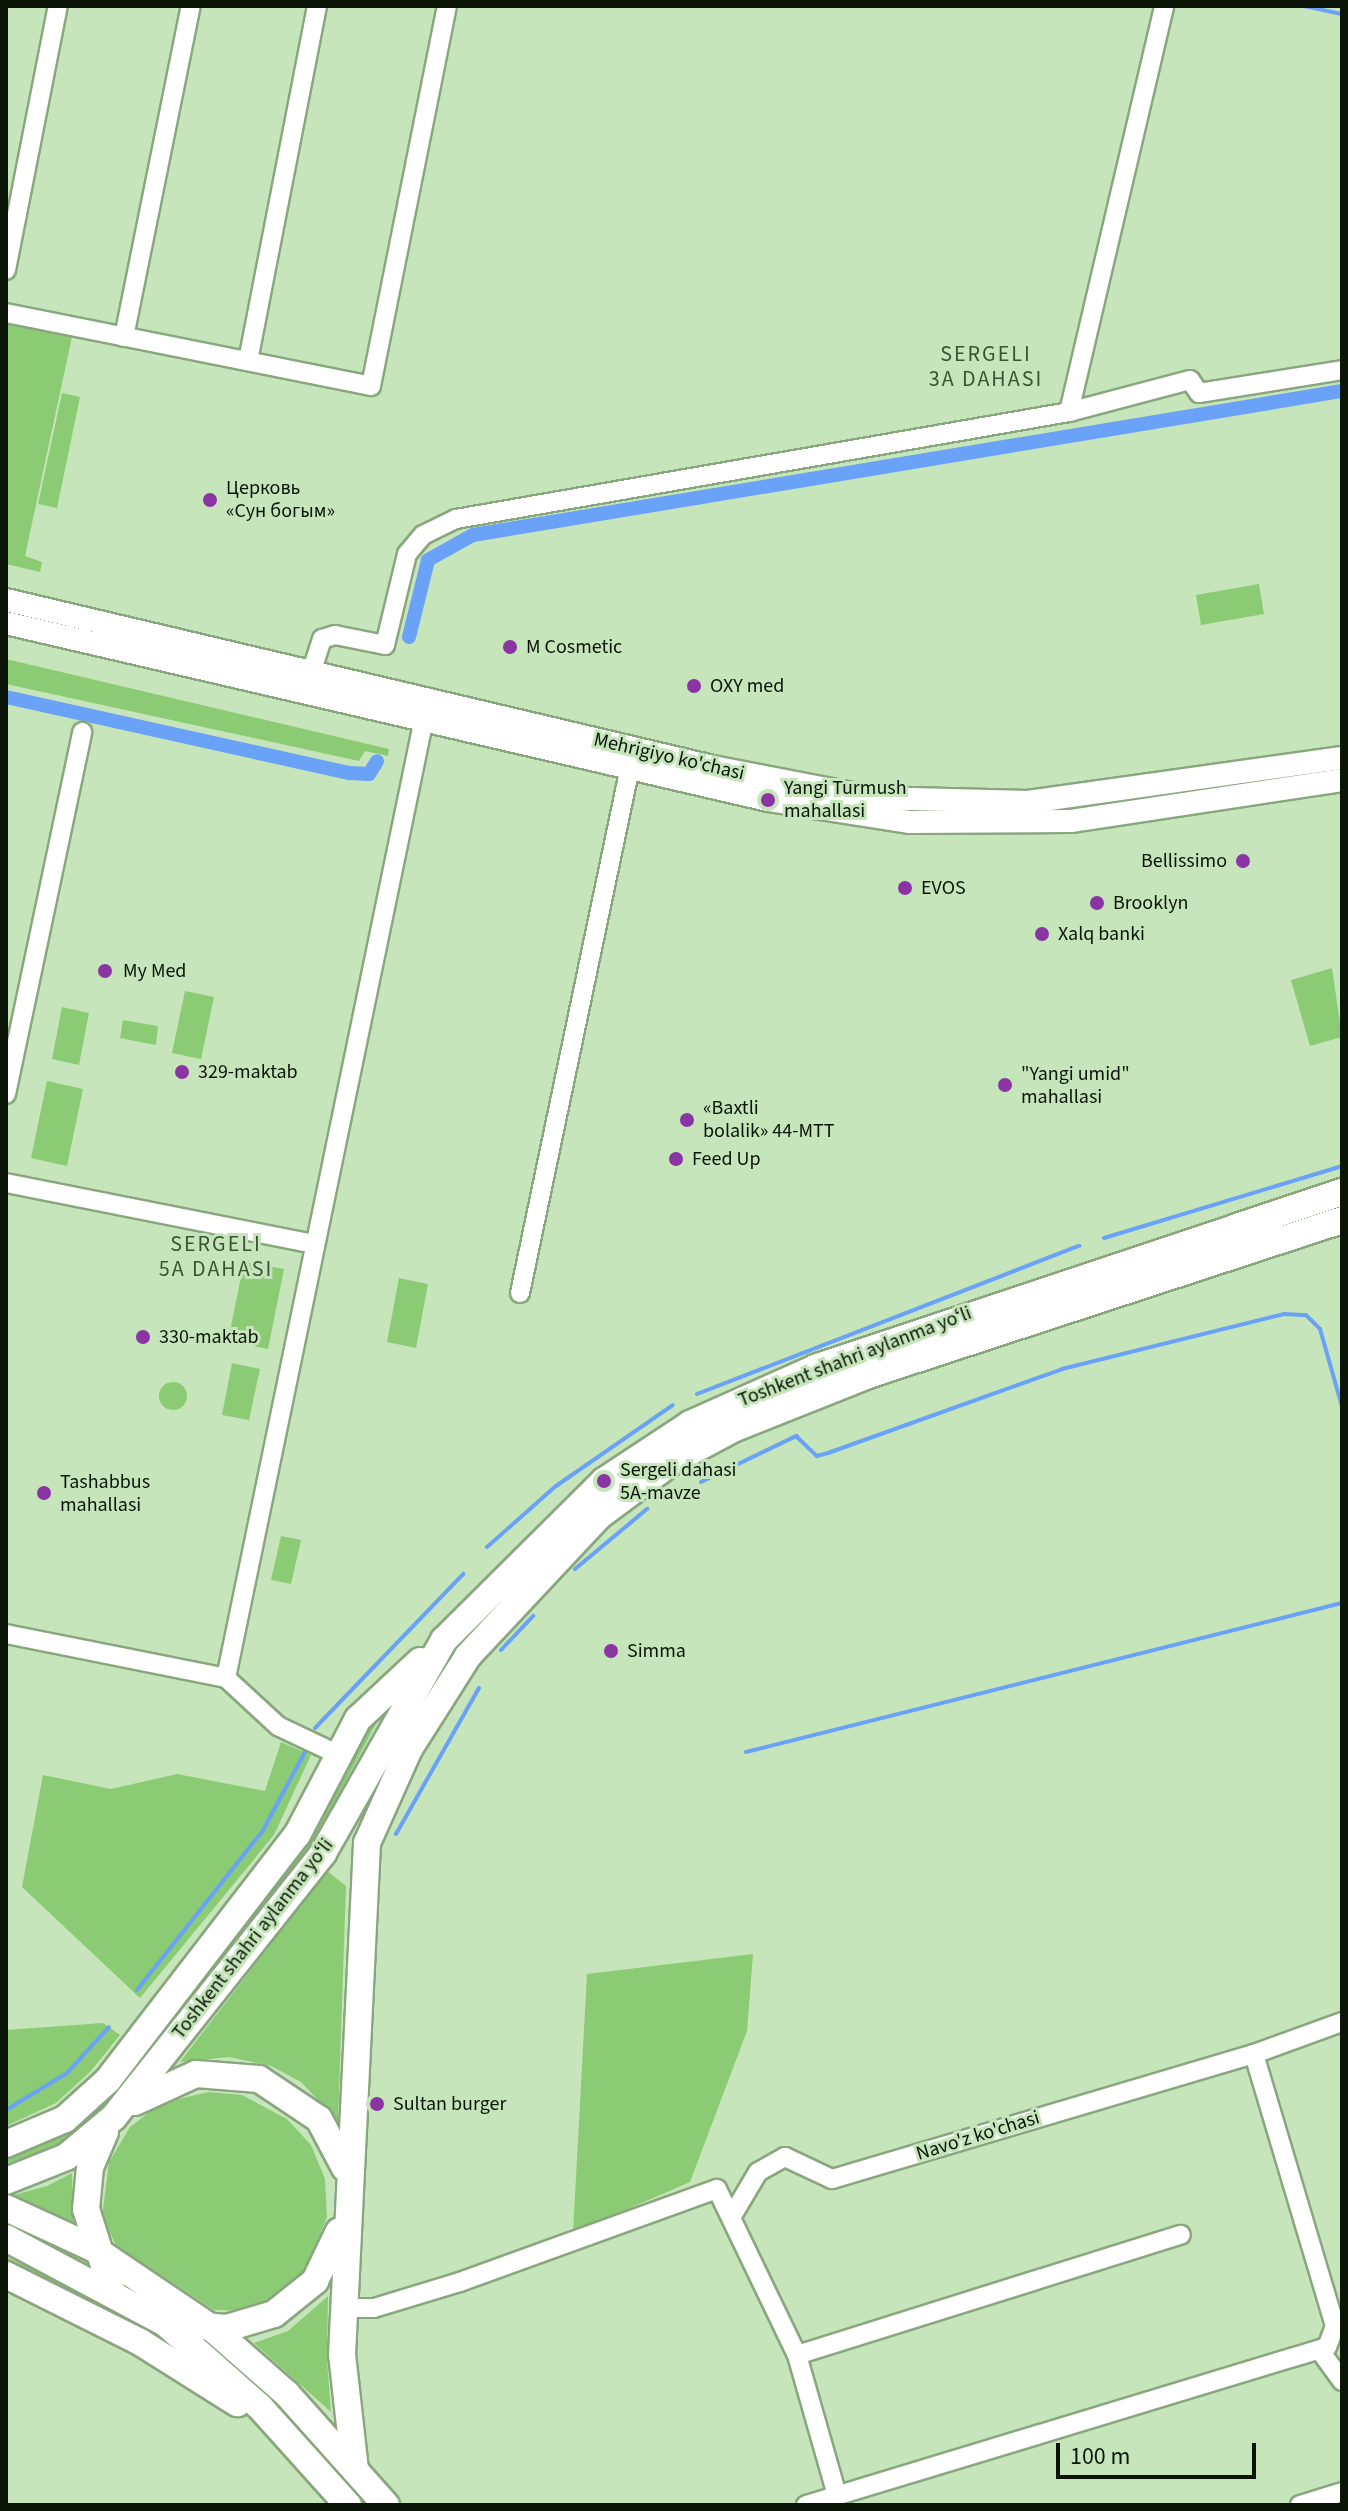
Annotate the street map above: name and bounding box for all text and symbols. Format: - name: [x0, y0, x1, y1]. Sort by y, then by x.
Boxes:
- district label: SERGELI 3A DAHASI: [929, 341, 1043, 392]
- place label: Церковь «Сун богым»: [226, 476, 335, 523]
- marker: Церковь «Сун богым»: [201, 491, 219, 509]
- place label: M Cosmetic: [526, 635, 622, 659]
- marker: M Cosmetic: [501, 638, 519, 656]
- place label: OXY med: [710, 674, 784, 698]
- marker: OXY med: [685, 677, 703, 695]
- street label: Mehrigiyo ko'chasi: [591, 728, 747, 786]
- place label: Yangi Turmush mahallasi: [784, 776, 907, 823]
- marker: Yangi Turmush mahallasi: [759, 791, 777, 809]
- place label: Bellissimo: [1141, 849, 1227, 873]
- marker: Bellissimo: [1234, 852, 1252, 870]
- place label: EVOS: [921, 876, 966, 900]
- marker: EVOS: [896, 879, 914, 897]
- place label: Brooklyn: [1113, 891, 1188, 915]
- marker: Brooklyn: [1088, 894, 1106, 912]
- place label: Xalq banki: [1058, 922, 1145, 946]
- marker: Xalq banki: [1033, 925, 1051, 943]
- place label: My Med: [123, 959, 186, 983]
- marker: My Med: [94, 960, 116, 982]
- place label: 329-maktab: [198, 1060, 298, 1084]
- place label: "Yangi umid" mahallasi: [1021, 1062, 1130, 1109]
- marker: 329-maktab: [173, 1063, 191, 1081]
- marker: "Yangi umid" mahallasi: [996, 1076, 1014, 1094]
- place label: «Baxtli bolalik» 44-MTT: [703, 1096, 834, 1143]
- marker: «Baxtli bolalik» 44-MTT: [678, 1111, 696, 1129]
- place label: Feed Up: [692, 1147, 761, 1171]
- marker: Feed Up: [667, 1150, 685, 1168]
- district label: SERGELI 5A DAHASI: [159, 1231, 273, 1282]
- street label: Toshkent shahri aylanma yoʻli: [735, 1301, 975, 1413]
- place label: 330-maktab: [159, 1325, 259, 1349]
- marker: 330-maktab: [134, 1328, 152, 1346]
- place label: Sergeli dahasi 5A-mavze: [620, 1458, 737, 1505]
- place label: Tashabbus mahallasi: [60, 1470, 150, 1517]
- marker: Sergeli dahasi 5A-mavze: [595, 1472, 613, 1490]
- marker: Tashabbus mahallasi: [35, 1484, 53, 1502]
- place label: Simma: [627, 1639, 686, 1663]
- marker: Simma: [602, 1642, 620, 1660]
- street label: Toshkent shahri aylanma yoʻli: [167, 1834, 339, 2044]
- place label: Sultan burger: [393, 2092, 506, 2116]
- marker: Sultan burger: [368, 2095, 386, 2113]
- street label: Navo'z ko'chasi: [913, 2106, 1043, 2166]
- scale bar: [1060, 2427, 1260, 2477]
- text: 100 m: [1070, 2439, 1130, 2474]

